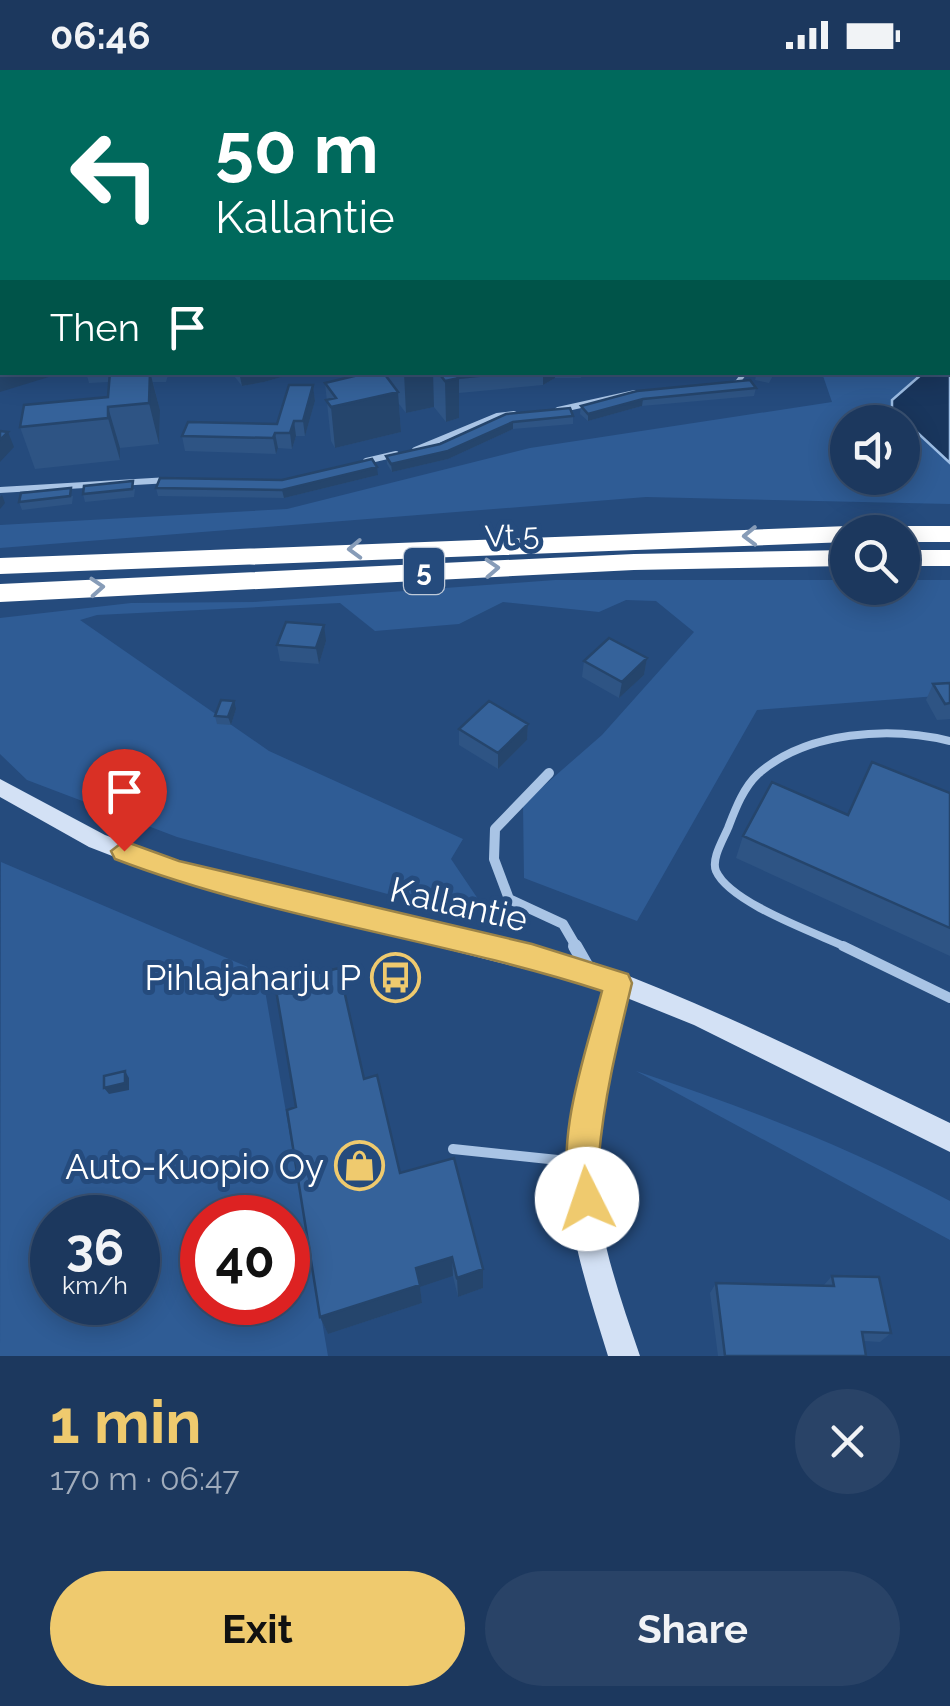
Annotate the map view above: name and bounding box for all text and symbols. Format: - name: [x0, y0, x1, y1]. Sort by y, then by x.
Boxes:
- text: 06:46: [50, 13, 151, 58]
- text: 50 m: [215, 107, 379, 189]
- icon: left: [50, 110, 180, 240]
- text: Kallantie: [215, 191, 395, 244]
- icon: arrive: [160, 300, 215, 355]
- text: Then: [50, 305, 140, 350]
- map controls: [830, 405, 920, 605]
- button: sound: [830, 405, 920, 495]
- button: search: [830, 515, 920, 605]
- street label: Vt 5: [484, 516, 540, 554]
- one-way arrow: [742, 526, 758, 547]
- one-way arrow: [347, 539, 363, 560]
- road number: 5: [404, 548, 444, 594]
- one-way arrow: [484, 558, 500, 579]
- one-way arrow: [90, 577, 106, 598]
- pin: [82, 749, 167, 852]
- icon: arrive: [97, 764, 152, 819]
- street label: Kallantie: [386, 868, 532, 940]
- bus stop icon: Pihlajaharju P: [370, 951, 422, 1003]
- place label: Pihlajaharju P: [145, 957, 361, 998]
- shop icon: Auto-Kuopio Oy: [333, 1140, 385, 1192]
- place label: Auto-Kuopio Oy: [65, 1146, 324, 1187]
- position arrow: [535, 1147, 639, 1251]
- speed limit sign: 40: [180, 1195, 310, 1325]
- text: 36: [66, 1218, 124, 1277]
- text: km/h: [62, 1270, 128, 1300]
- text: 1 min: [50, 1387, 201, 1457]
- button: close: [795, 1389, 900, 1494]
- text: 170 m · 06:47: [50, 1460, 239, 1497]
- button: Exit: [50, 1571, 465, 1686]
- button: Share: [485, 1571, 900, 1686]

